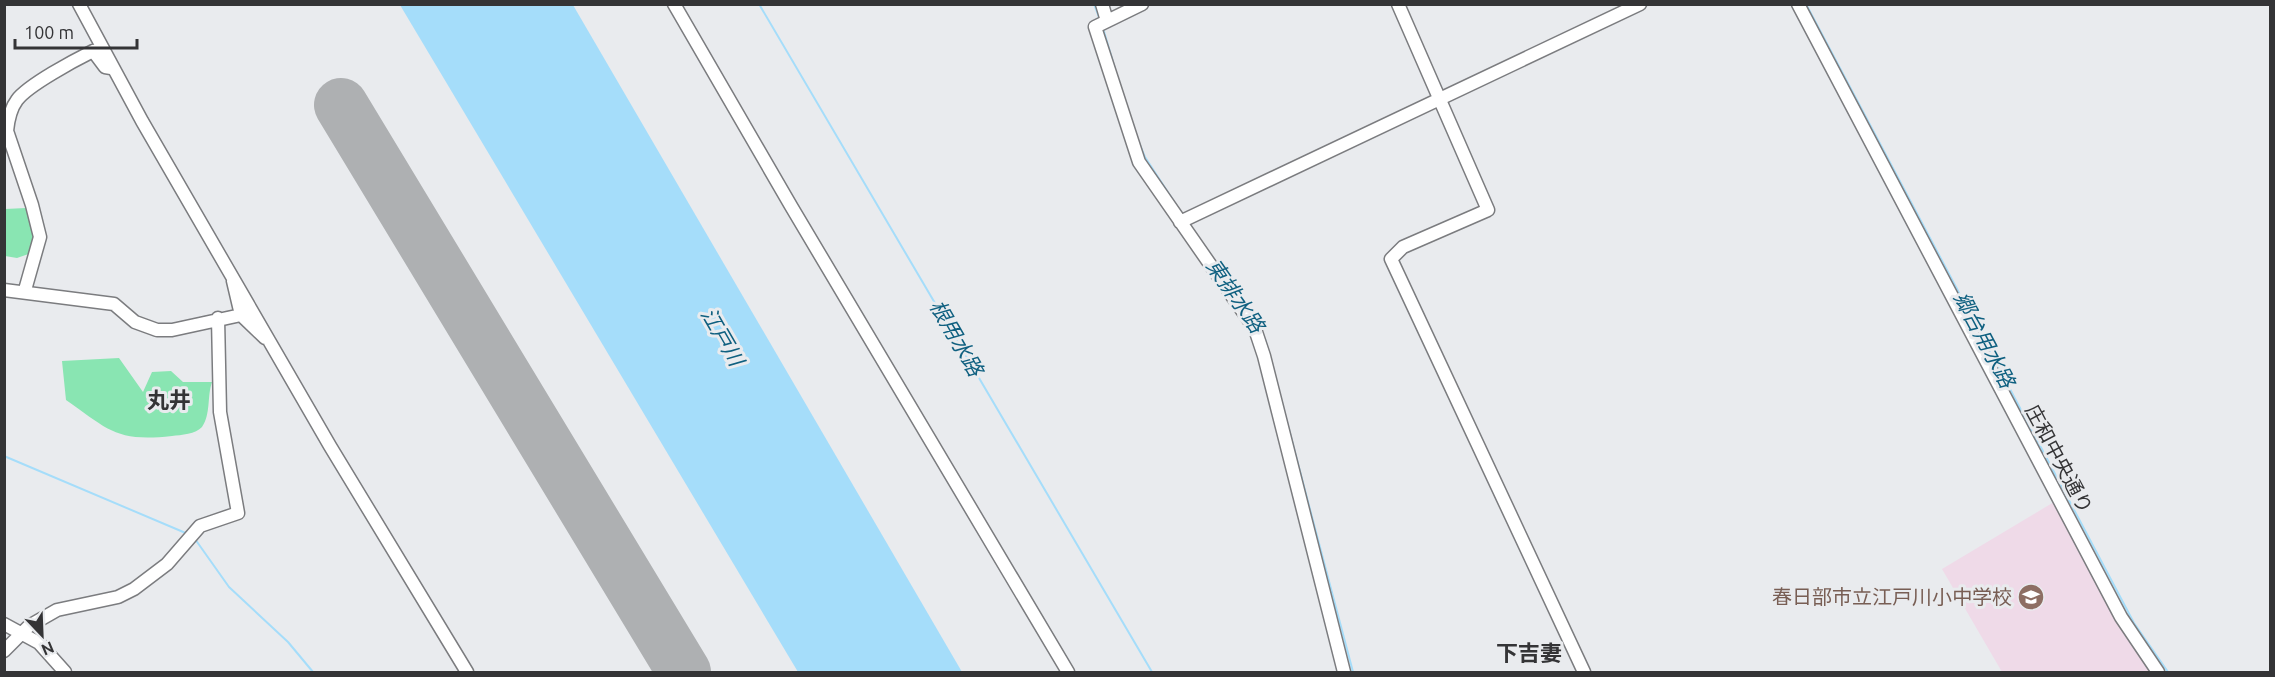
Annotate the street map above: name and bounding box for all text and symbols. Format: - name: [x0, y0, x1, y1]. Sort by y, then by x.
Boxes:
- scale bar: [15, 12, 136, 50]
- text: 100 m: [24, 22, 74, 42]
- water label: 東排水路: [1202, 254, 1271, 338]
- water label: 郷台用水路: [1950, 288, 2021, 393]
- water label: 根用水路: [925, 295, 989, 382]
- water label: 江戸川: [697, 303, 750, 372]
- district label: 丸井: [147, 387, 191, 412]
- street label: 庄和中央通り: [2021, 400, 2098, 517]
- school or university icon: 春日部市立江戸川小中学校: [2016, 582, 2046, 612]
- place label: 春日部市立江戸川小中学校: [1772, 585, 2012, 608]
- north arrow: [12, 605, 72, 665]
- text: N: [39, 638, 57, 659]
- district label: 下吉妻: [1496, 640, 1562, 665]

